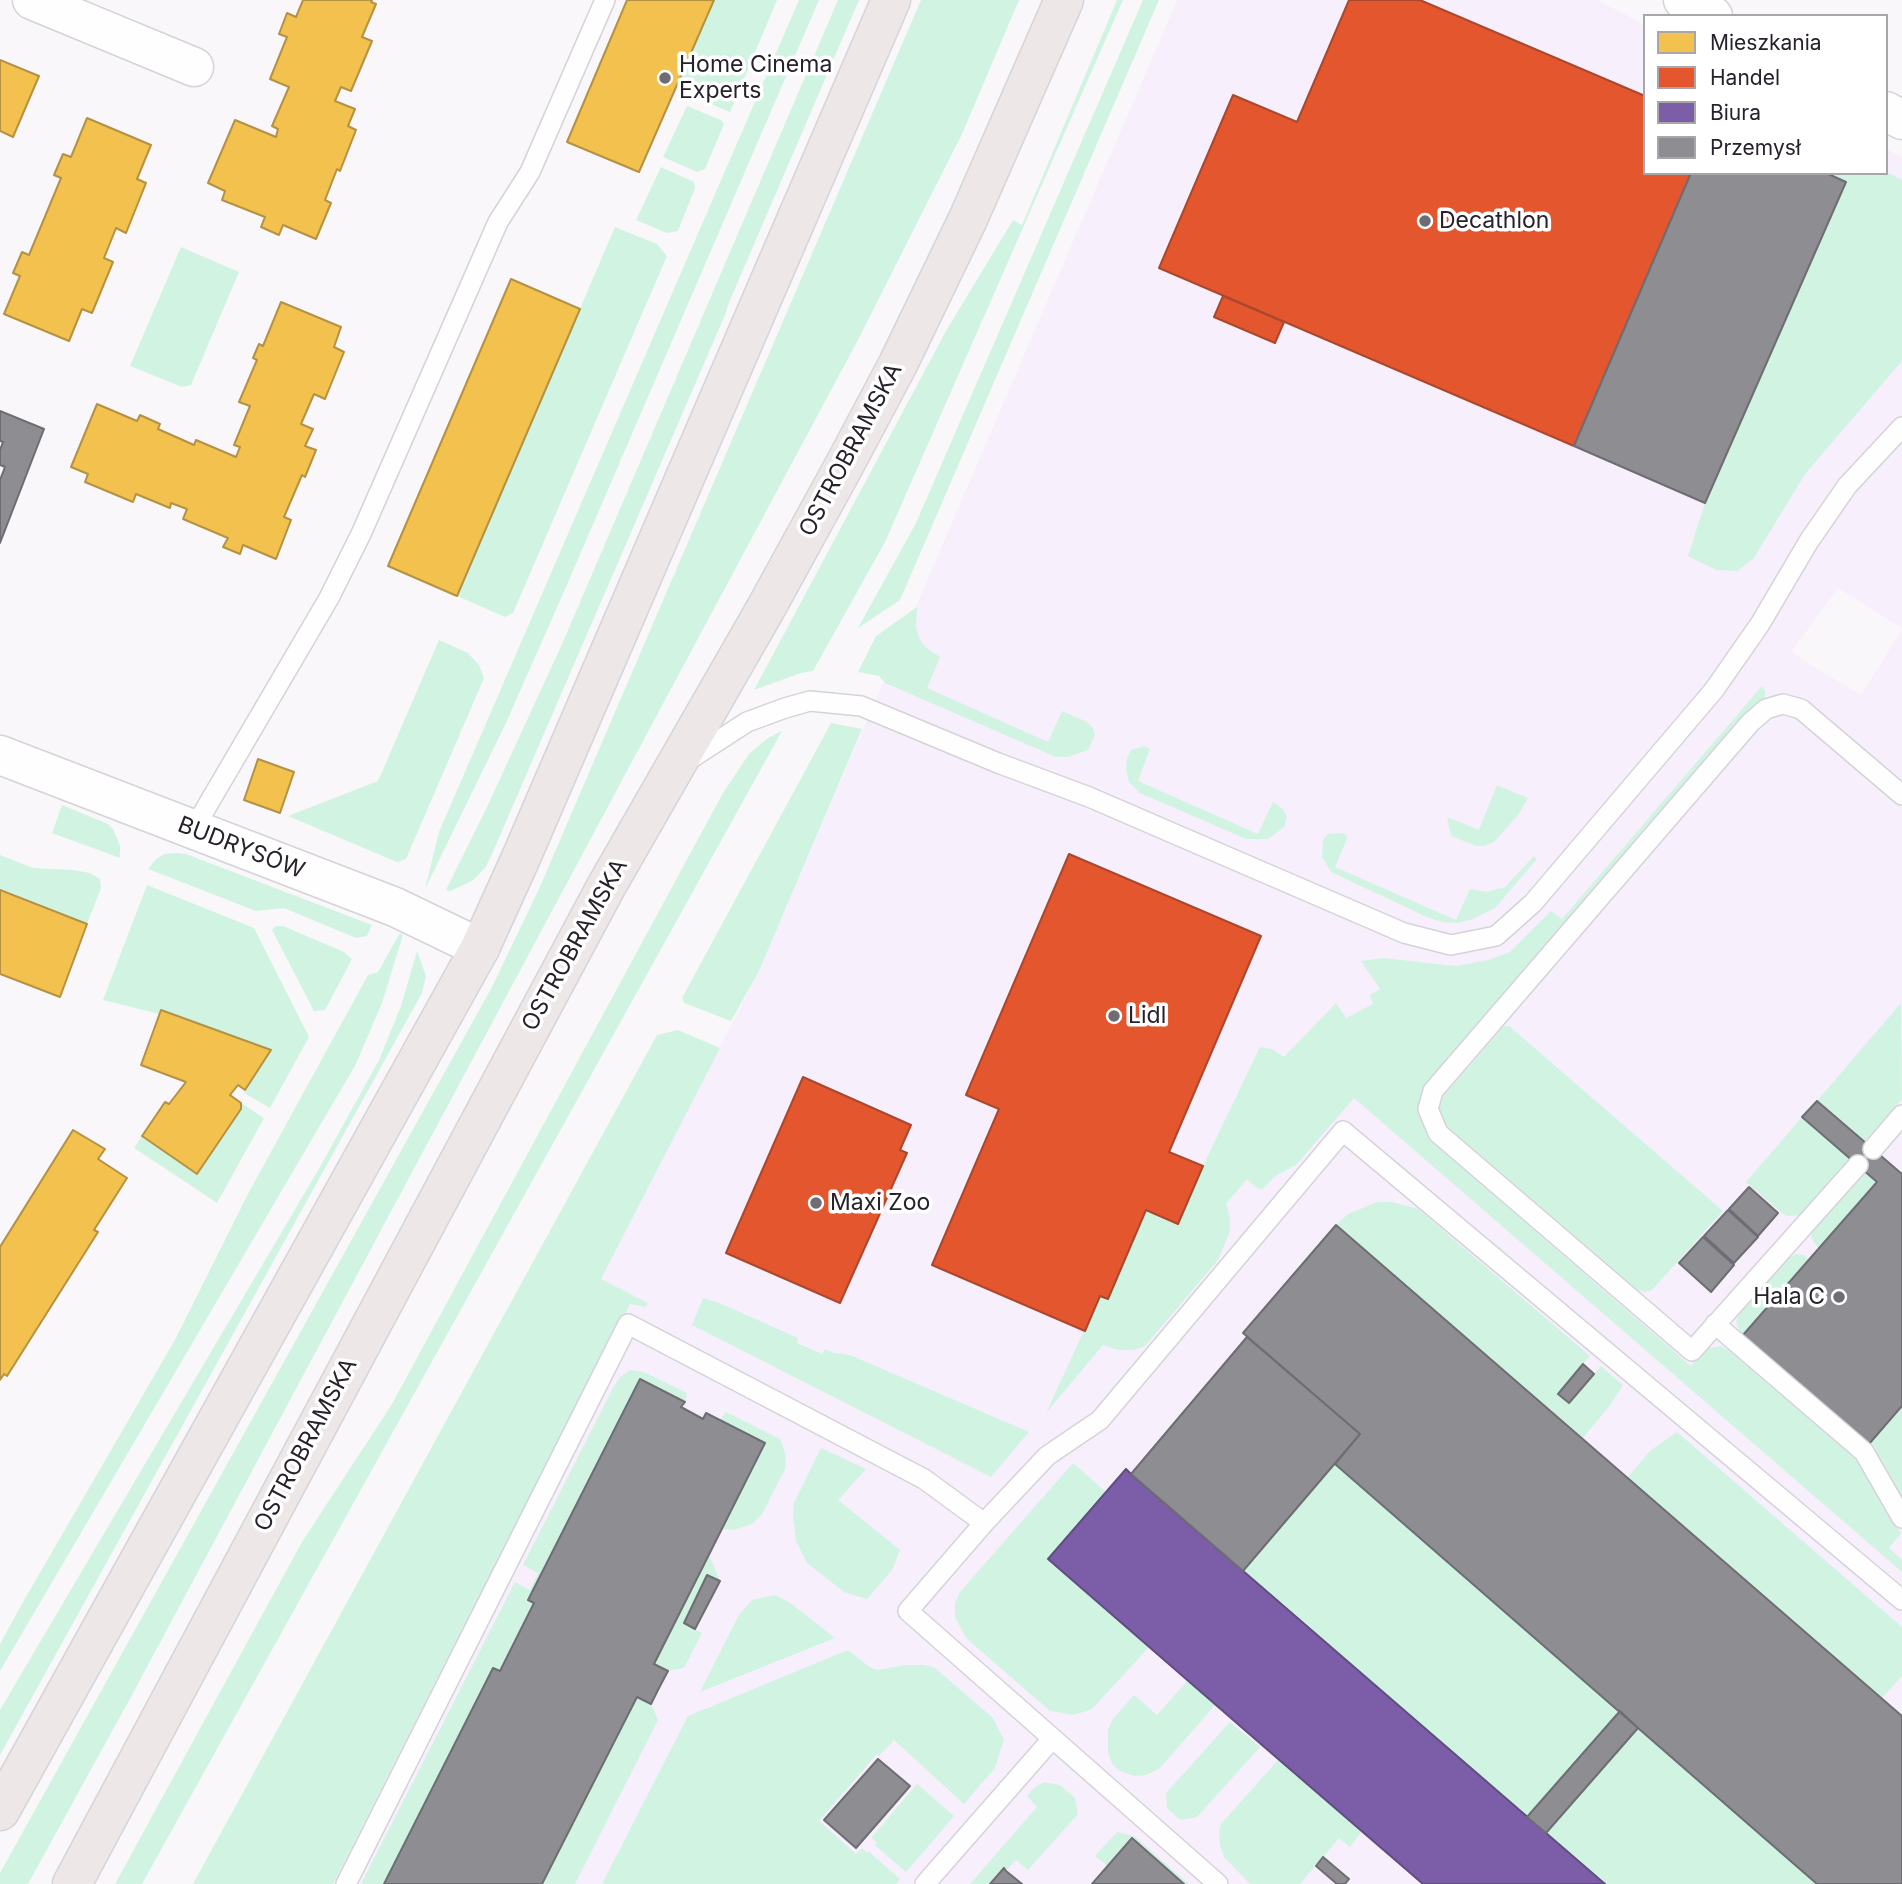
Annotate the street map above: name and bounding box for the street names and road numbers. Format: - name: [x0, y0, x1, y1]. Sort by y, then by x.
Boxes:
- street label: OSTROBRAMSKA: [794, 359, 908, 541]
- street label: BUDRYSÓW: [174, 811, 308, 885]
- street label: OSTROBRAMSKA: [516, 854, 634, 1036]
- street label: OSTROBRAMSKA: [249, 1354, 363, 1536]

